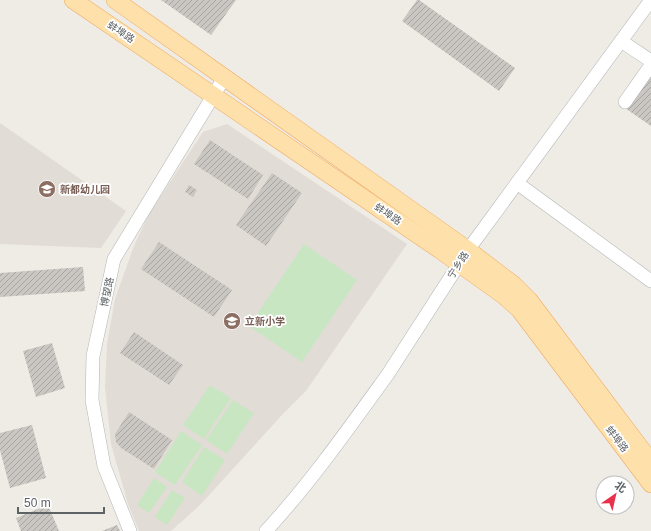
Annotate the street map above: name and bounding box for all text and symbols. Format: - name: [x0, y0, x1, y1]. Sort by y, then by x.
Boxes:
- street label: 蚌埠路: [105, 19, 137, 45]
- school or university icon: 新都幼儿园: [37, 179, 57, 199]
- place label: 新都幼儿园: [60, 183, 110, 195]
- street label: 蚌埠路: [372, 201, 404, 227]
- street label: 宁乡路: [445, 249, 471, 281]
- street label: 博望路: [99, 276, 115, 308]
- school or university icon: 立新小学: [222, 311, 242, 331]
- place label: 立新小学: [245, 316, 285, 327]
- street label: 蚌埠路: [604, 424, 630, 454]
- north arrow: [595, 475, 635, 515]
- text: 北: [613, 479, 629, 495]
- scale bar: [18, 489, 104, 515]
- text: 50 m: [24, 496, 51, 510]

